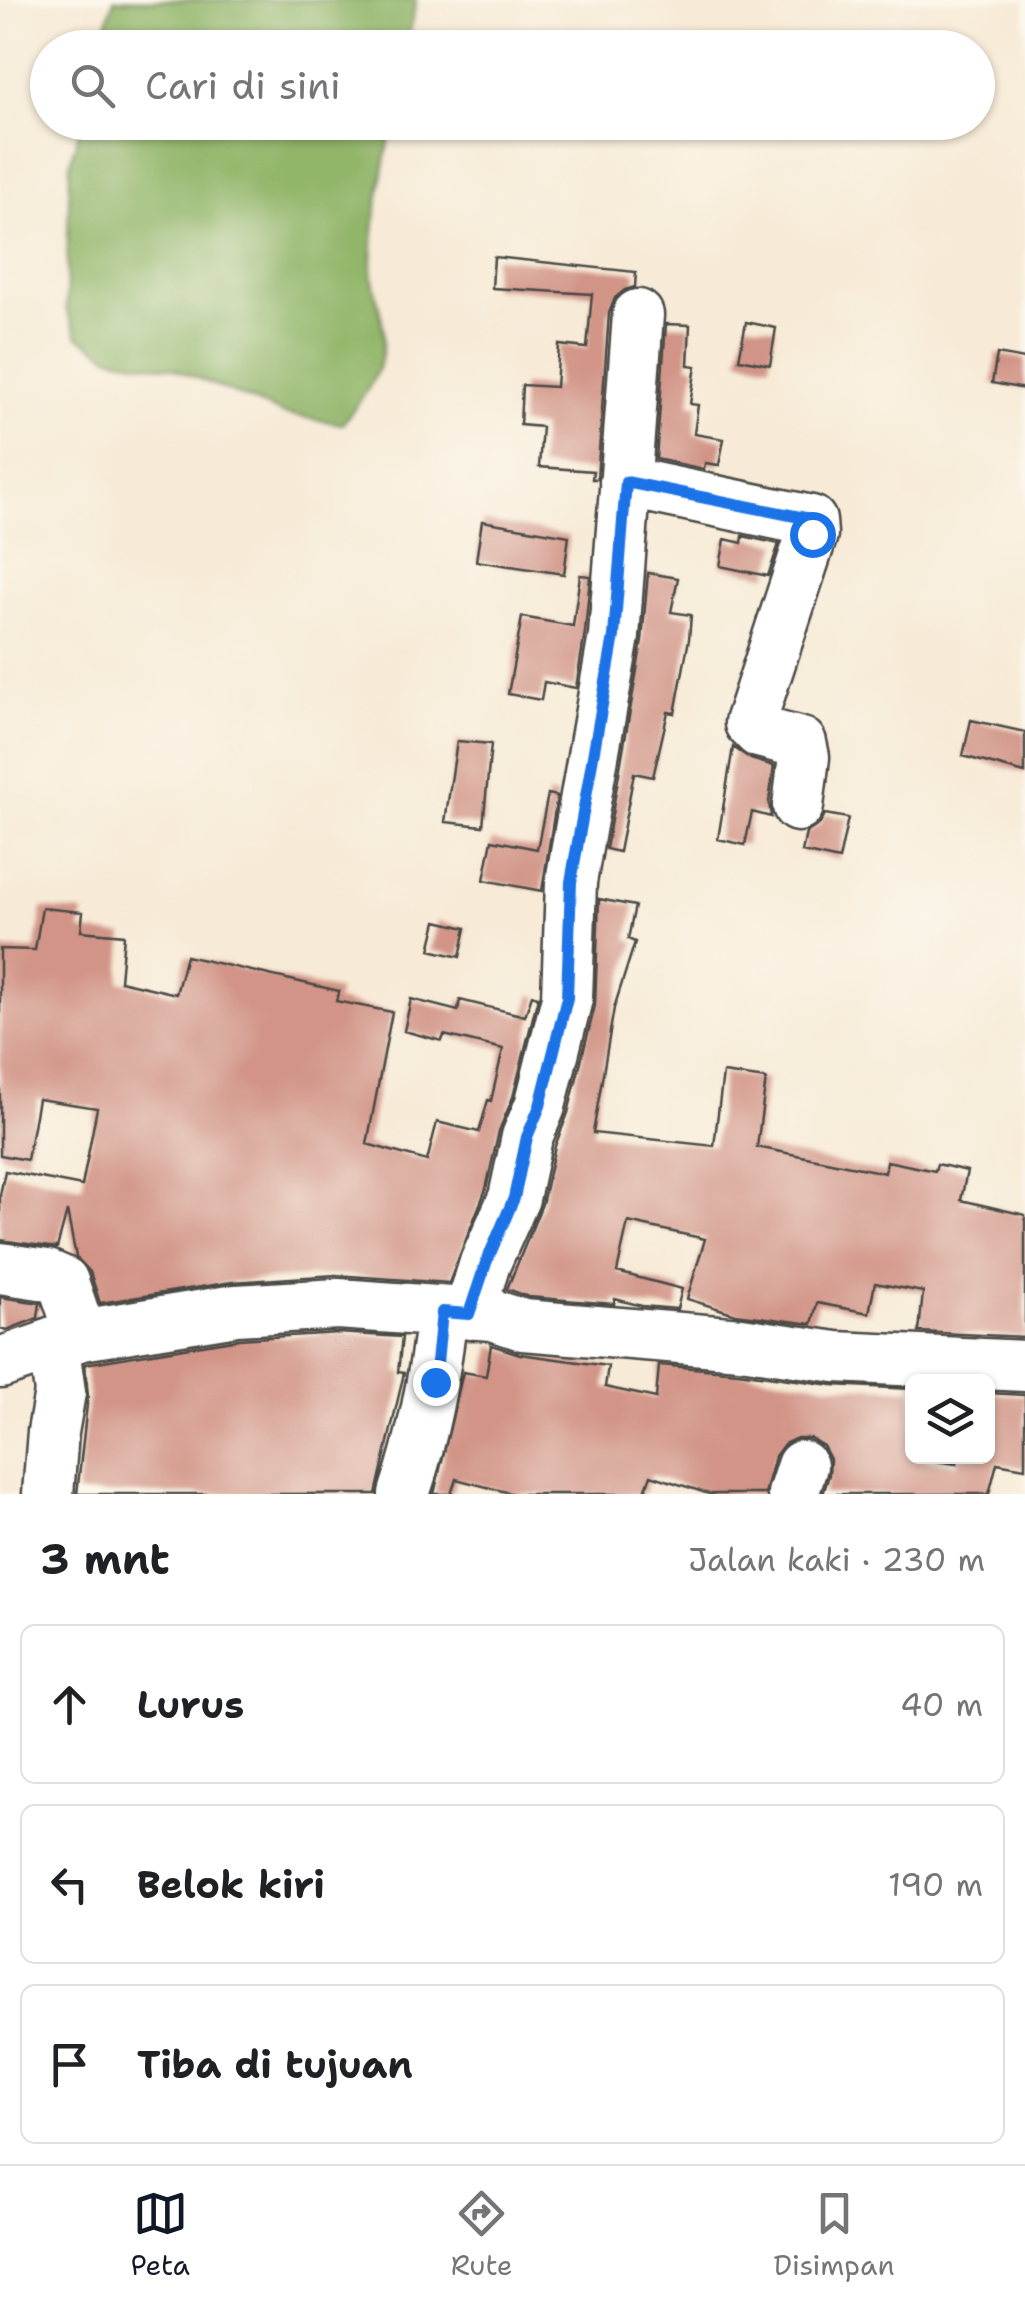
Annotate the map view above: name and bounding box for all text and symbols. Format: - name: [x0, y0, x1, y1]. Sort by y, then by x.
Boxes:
- search box: [30, 30, 995, 140]
- icon: search: [65, 58, 120, 113]
- text: Cari di sini: [145, 60, 341, 111]
- route start: [790, 512, 836, 558]
- route end: [413, 1360, 459, 1406]
- map controls: [905, 1374, 995, 1464]
- button: layers: [905, 1374, 995, 1464]
- text: 3 mnt: [40, 1531, 170, 1587]
- text: Jalan kaki · 230 m: [688, 1538, 985, 1581]
- icon: ahead: [42, 1677, 97, 1732]
- text: Lurus: [137, 1679, 244, 1730]
- text: 40 m: [900, 1683, 983, 1726]
- icon: left: [42, 1857, 97, 1912]
- text: Belok kiri: [137, 1859, 325, 1910]
- text: 190 m: [888, 1863, 983, 1906]
- icon: arrive: [42, 2037, 97, 2092]
- text: Tiba di tujuan: [137, 2039, 413, 2090]
- tab: Peta: [130, 2186, 190, 2284]
- tab: Rute: [451, 2186, 513, 2284]
- tab: Disimpan: [773, 2186, 895, 2284]

